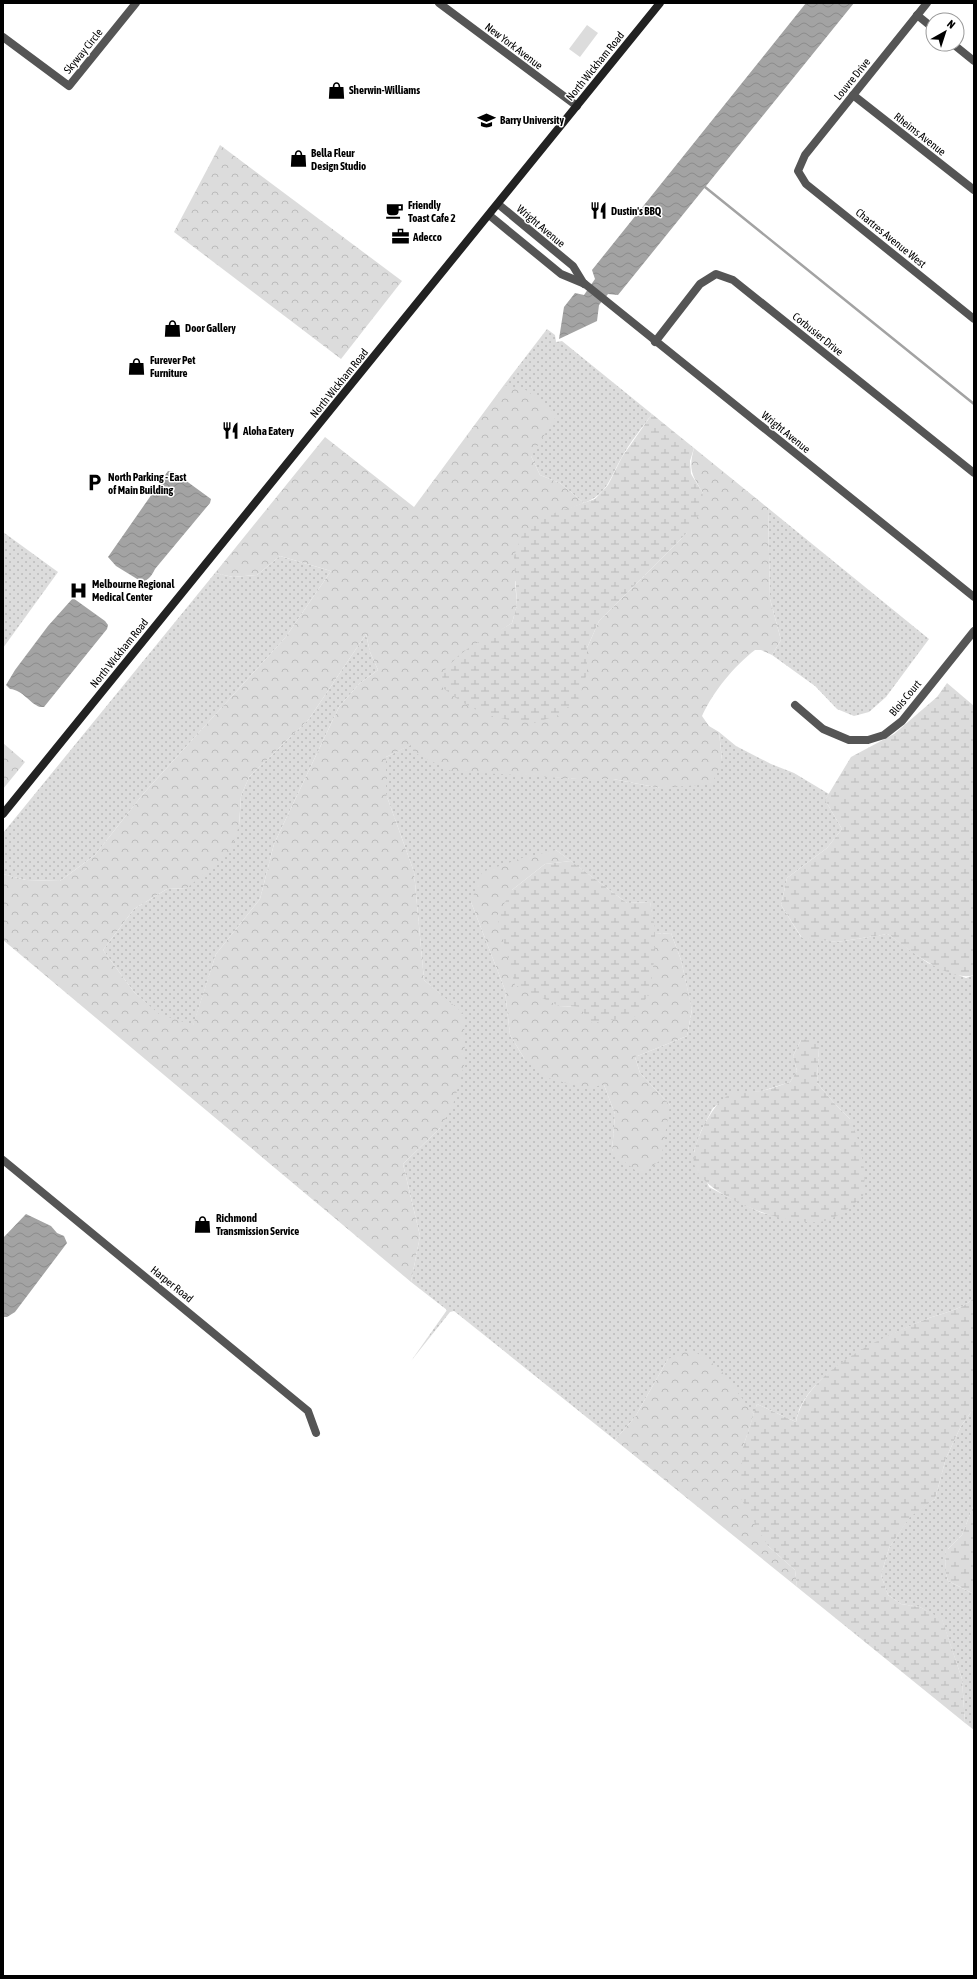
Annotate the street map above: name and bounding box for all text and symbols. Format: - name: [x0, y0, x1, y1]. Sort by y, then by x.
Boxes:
- north arrow: [925, 12, 965, 52]
- text: N: [945, 18, 958, 31]
- street label: New York Avenue: [483, 20, 545, 72]
- street label: Skyway Circle: [61, 26, 105, 76]
- street label: North Wickham Road: [564, 29, 626, 103]
- street label: Louvre Drive: [831, 56, 873, 102]
- shop icon: Sherwin-Williams: [326, 80, 346, 100]
- place label: Sherwin-Williams: [349, 84, 420, 96]
- school or university icon: Barry University: [477, 110, 497, 130]
- street label: Rheims Avenue: [892, 110, 948, 158]
- place label: Barry University: [500, 114, 564, 126]
- place label: Bella Fleur Design Studio: [311, 147, 366, 172]
- shop icon: Bella Fleur Design Studio: [288, 149, 308, 169]
- place label: Friendly Toast Cafe 2: [408, 199, 456, 224]
- cafe icon: Friendly Toast Cafe 2: [385, 201, 405, 221]
- restaurant icon: Dustin's BBQ: [588, 201, 608, 221]
- street label: Wright Avenue: [515, 202, 567, 250]
- place label: Dustin's BBQ: [611, 205, 662, 217]
- street label: Chartres Avenue West: [853, 206, 929, 270]
- office icon: Adecco: [390, 227, 410, 247]
- place label: Adecco: [412, 231, 442, 243]
- street label: Corbusier Drive: [790, 310, 846, 358]
- shop icon: Door Gallery: [162, 318, 182, 338]
- place label: Door Gallery: [185, 322, 236, 334]
- street label: North Wickham Road: [308, 346, 370, 420]
- place label: Furever Pet Furniture: [150, 354, 196, 379]
- shop icon: Furever Pet Furniture: [127, 356, 147, 376]
- street label: Wright Avenue: [759, 409, 813, 455]
- restaurant icon: Aloha Eatery: [220, 421, 240, 441]
- place label: Aloha Eatery: [242, 425, 294, 437]
- place label: North Parking - East of Main Building: [108, 471, 187, 496]
- parking icon: North Parking - East of Main Building: [85, 473, 105, 493]
- place label: Melbourne Regional Medical Center: [92, 578, 175, 603]
- hospital icon: Melbourne Regional Medical Center: [69, 580, 89, 600]
- street label: North Wickham Road: [88, 616, 150, 690]
- street label: Blois Court: [887, 678, 923, 718]
- place label: Richmond Transmission Service: [216, 1212, 299, 1237]
- shop icon: Richmond Transmission Service: [193, 1214, 213, 1234]
- street label: Harper Road: [149, 1263, 195, 1305]

